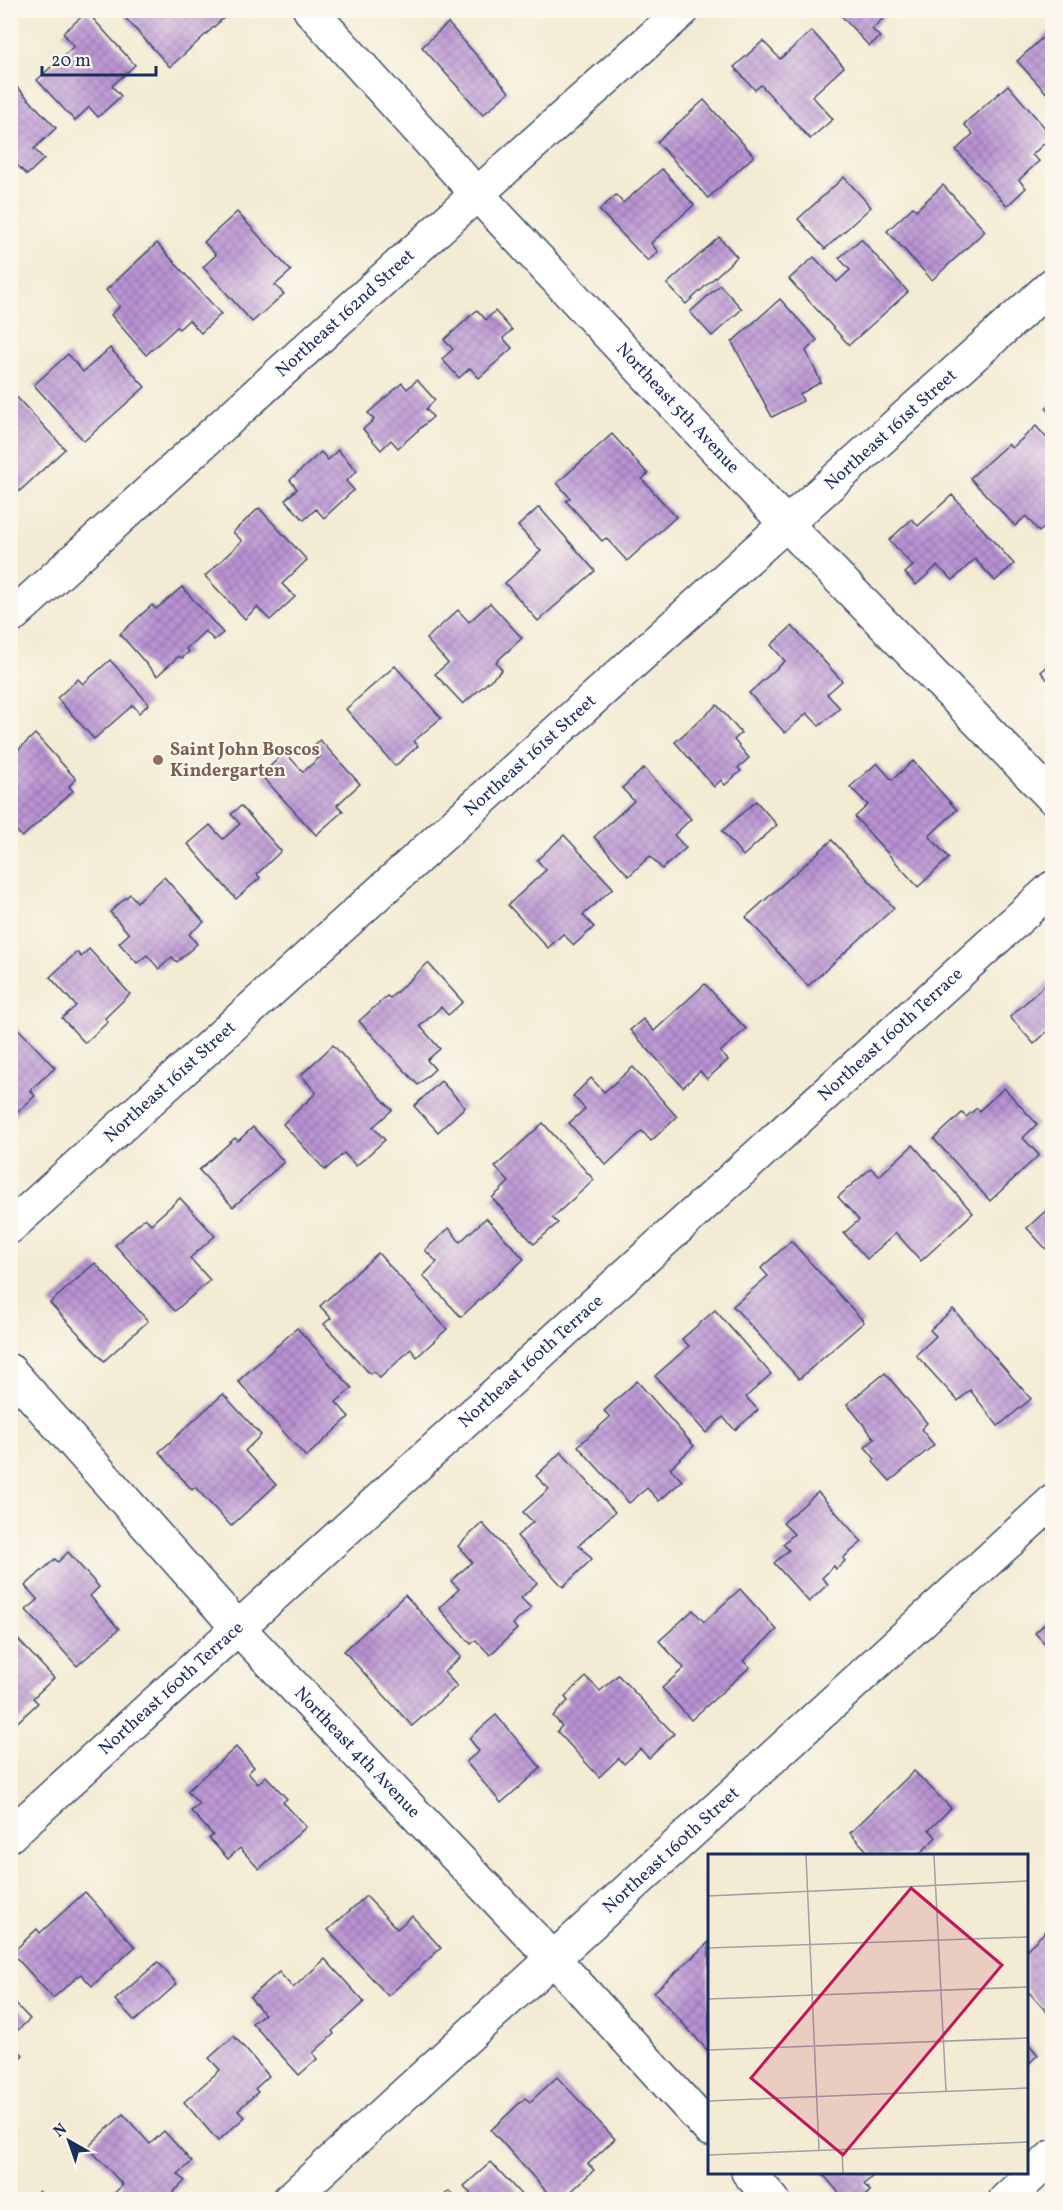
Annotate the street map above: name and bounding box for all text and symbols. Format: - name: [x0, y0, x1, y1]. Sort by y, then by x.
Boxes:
- scale bar: [42, 39, 156, 77]
- text: 20 m: [51, 49, 91, 74]
- street label: Northeast 162nd Street: [270, 244, 421, 383]
- street label: Northeast 5th Avenue: [610, 337, 745, 479]
- street label: Northeast 161st Street: [819, 363, 963, 496]
- street label: Northeast 161st Street: [459, 689, 602, 822]
- place label: Saint John Boscos Kindergarten: [170, 738, 320, 784]
- marker: Saint John Boscos Kindergarten: [151, 753, 165, 767]
- street label: Northeast 160th Terrace: [813, 962, 969, 1107]
- street label: Northeast 161st Street: [98, 1015, 242, 1149]
- street label: Northeast 160th Terrace: [453, 1289, 609, 1434]
- street label: Northeast 160th Terrace: [93, 1616, 249, 1761]
- street label: Northeast 4th Avenue: [288, 1682, 426, 1824]
- street label: Northeast 160th Street: [597, 1781, 745, 1920]
- inset map: [708, 1854, 1027, 2174]
- north arrow: [39, 2111, 99, 2171]
- text: N: [49, 2119, 72, 2143]

